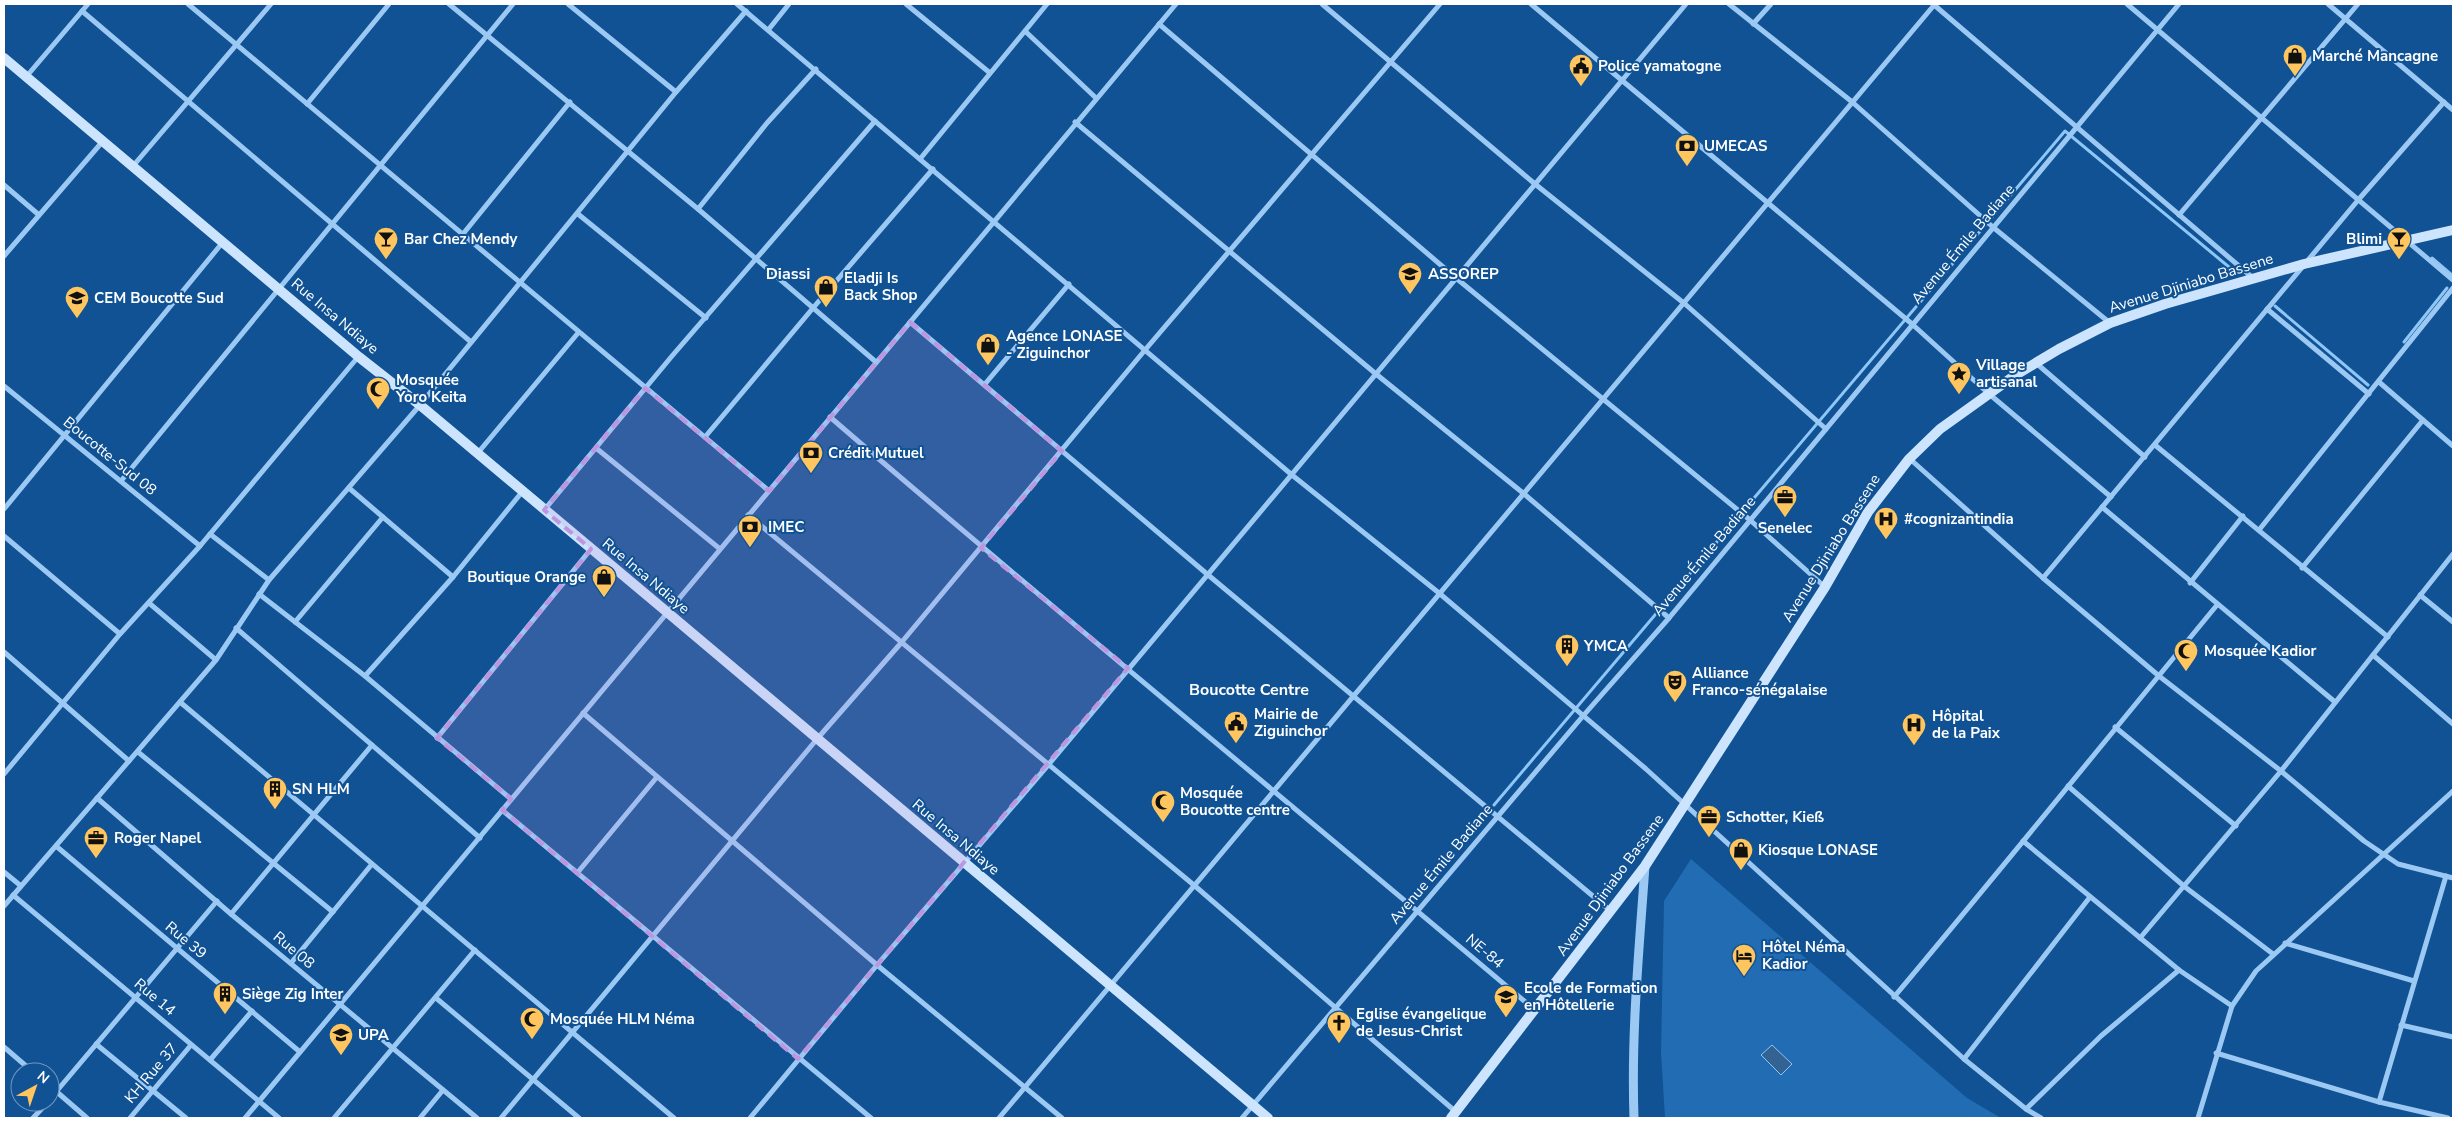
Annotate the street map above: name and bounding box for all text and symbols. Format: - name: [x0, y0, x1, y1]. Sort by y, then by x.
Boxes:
- shop icon: Marché Mancagne: [2282, 43, 2308, 77]
- place label: Marché Mancagne: [2312, 46, 2438, 66]
- public building icon: Police yamatogne: [1568, 53, 1594, 87]
- place label: Police yamatogne: [1598, 56, 1721, 76]
- bank icon: UMECAS: [1674, 133, 1700, 167]
- place label: UMECAS: [1704, 136, 1768, 156]
- street label: Avenue Émile Badiane: [1907, 180, 2019, 308]
- bar icon: Bar Chez Mendy: [373, 226, 399, 260]
- bar icon: Blimi: [2386, 226, 2412, 260]
- place label: Bar Chez Mendy: [404, 229, 518, 249]
- place label: Blimi: [2346, 229, 2382, 249]
- street label: Avenue Djiniabo Bassene: [2106, 248, 2276, 318]
- school or university icon: ASSOREP: [1397, 261, 1423, 295]
- district label: Diassi: [766, 263, 810, 285]
- place label: ASSOREP: [1428, 264, 1499, 284]
- place label: Eladji Is Back Shop: [844, 268, 918, 305]
- street label: Rue Insa Ndiaye: [287, 273, 383, 359]
- shop icon: Eladji Is Back Shop: [813, 274, 839, 308]
- school or university icon: CEM Boucotte Sud: [64, 285, 90, 319]
- place label: CEM Boucotte Sud: [94, 288, 224, 308]
- place label: Agence LONASE - Ziguinchor: [1006, 326, 1123, 363]
- shop icon: Agence LONASE - Ziguinchor: [975, 332, 1001, 366]
- place label: Village artisanal: [1975, 355, 2038, 392]
- place icon: Village artisanal: [1946, 361, 1972, 395]
- place label: Mosquée Yoro Keita: [395, 370, 467, 407]
- mosque icon: Mosquée Yoro Keita: [365, 376, 391, 410]
- street label: Boucotte-Sud 08: [59, 412, 161, 500]
- bank icon: Crédit Mutuel: [798, 440, 824, 474]
- place label: Crédit Mutuel: [828, 443, 924, 463]
- street label: Avenue Djiniabo Bassene: [1777, 470, 1885, 626]
- office icon: Senelec: [1772, 484, 1798, 518]
- street label: Avenue Émile Badiane: [1648, 492, 1760, 620]
- hospital icon: #cognizantindia: [1873, 506, 1899, 540]
- place label: #cognizantindia: [1904, 509, 2014, 529]
- bank icon: IMEC: [737, 514, 763, 548]
- place label: IMEC: [768, 517, 804, 537]
- place label: Senelec: [1758, 518, 1812, 538]
- street label: Rue Insa Ndiaye: [598, 533, 694, 619]
- shop icon: Boutique Orange: [591, 564, 617, 598]
- place label: Boutique Orange: [467, 567, 586, 587]
- building icon: YMCA: [1554, 633, 1580, 667]
- place label: YMCA: [1583, 636, 1629, 656]
- mosque icon: Mosquée Kadior: [2173, 638, 2199, 672]
- place label: Mosquée Kadior: [2204, 641, 2317, 661]
- place label: Alliance Franco-sénégalaise: [1692, 663, 1827, 700]
- theatre icon: Alliance Franco-sénégalaise: [1662, 669, 1688, 703]
- district label: Boucotte Centre: [1189, 679, 1309, 701]
- place label: Mairie de Ziguinchor: [1254, 704, 1328, 741]
- place label: Hôpital de la Paix: [1932, 706, 2001, 743]
- public building icon: Mairie de Ziguinchor: [1223, 710, 1249, 744]
- hospital icon: Hôpital de la Paix: [1901, 712, 1927, 746]
- building icon: SN HLM: [262, 776, 288, 810]
- place label: SN HLM: [292, 779, 350, 799]
- place label: Mosquée Boucotte centre: [1180, 783, 1290, 820]
- mosque icon: Mosquée Boucotte centre: [1150, 789, 1176, 823]
- street label: Rue Insa Ndiaye: [908, 794, 1004, 880]
- street label: Avenue Émile Badiane: [1385, 800, 1497, 928]
- office icon: Schotter, Kieß: [1696, 804, 1722, 838]
- place label: Schotter, Kieß: [1726, 807, 1824, 827]
- street label: Avenue Djiniabo Bassene: [1552, 810, 1668, 960]
- office icon: Roger Napel: [83, 825, 109, 859]
- place label: Roger Napel: [114, 828, 201, 848]
- shop icon: Kiosque LONASE: [1728, 837, 1754, 871]
- place label: Kiosque LONASE: [1758, 840, 1878, 860]
- street label: Rue 39: [161, 917, 211, 963]
- street label: Rue 08: [269, 927, 319, 973]
- street label: NE-84: [1462, 929, 1508, 973]
- place label: Hôtel Néma Kadior: [1762, 937, 1846, 974]
- hotel icon: Hôtel Néma Kadior: [1731, 943, 1757, 977]
- street label: Rue 14: [130, 974, 180, 1020]
- place label: Ecole de Formation en Hôtellerie: [1524, 978, 1658, 1015]
- building icon: Siège Zig Inter: [212, 981, 238, 1015]
- place label: Siège Zig Inter: [242, 984, 343, 1004]
- school or university icon: Ecole de Formation en Hôtellerie: [1493, 984, 1519, 1018]
- place label: Eglise évangelique de Jesus-Christ: [1356, 1004, 1486, 1041]
- mosque icon: Mosquée HLM Néma: [519, 1006, 545, 1040]
- place label: Mosquée HLM Néma: [550, 1009, 695, 1029]
- church icon: Eglise évangelique de Jesus-Christ: [1326, 1010, 1352, 1044]
- school or university icon: UPA: [328, 1022, 354, 1056]
- place label: UPA: [358, 1025, 390, 1045]
- street label: KH Rue 37: [120, 1039, 182, 1107]
- north arrow: [10, 1062, 60, 1112]
- text: N: [33, 1067, 53, 1088]

